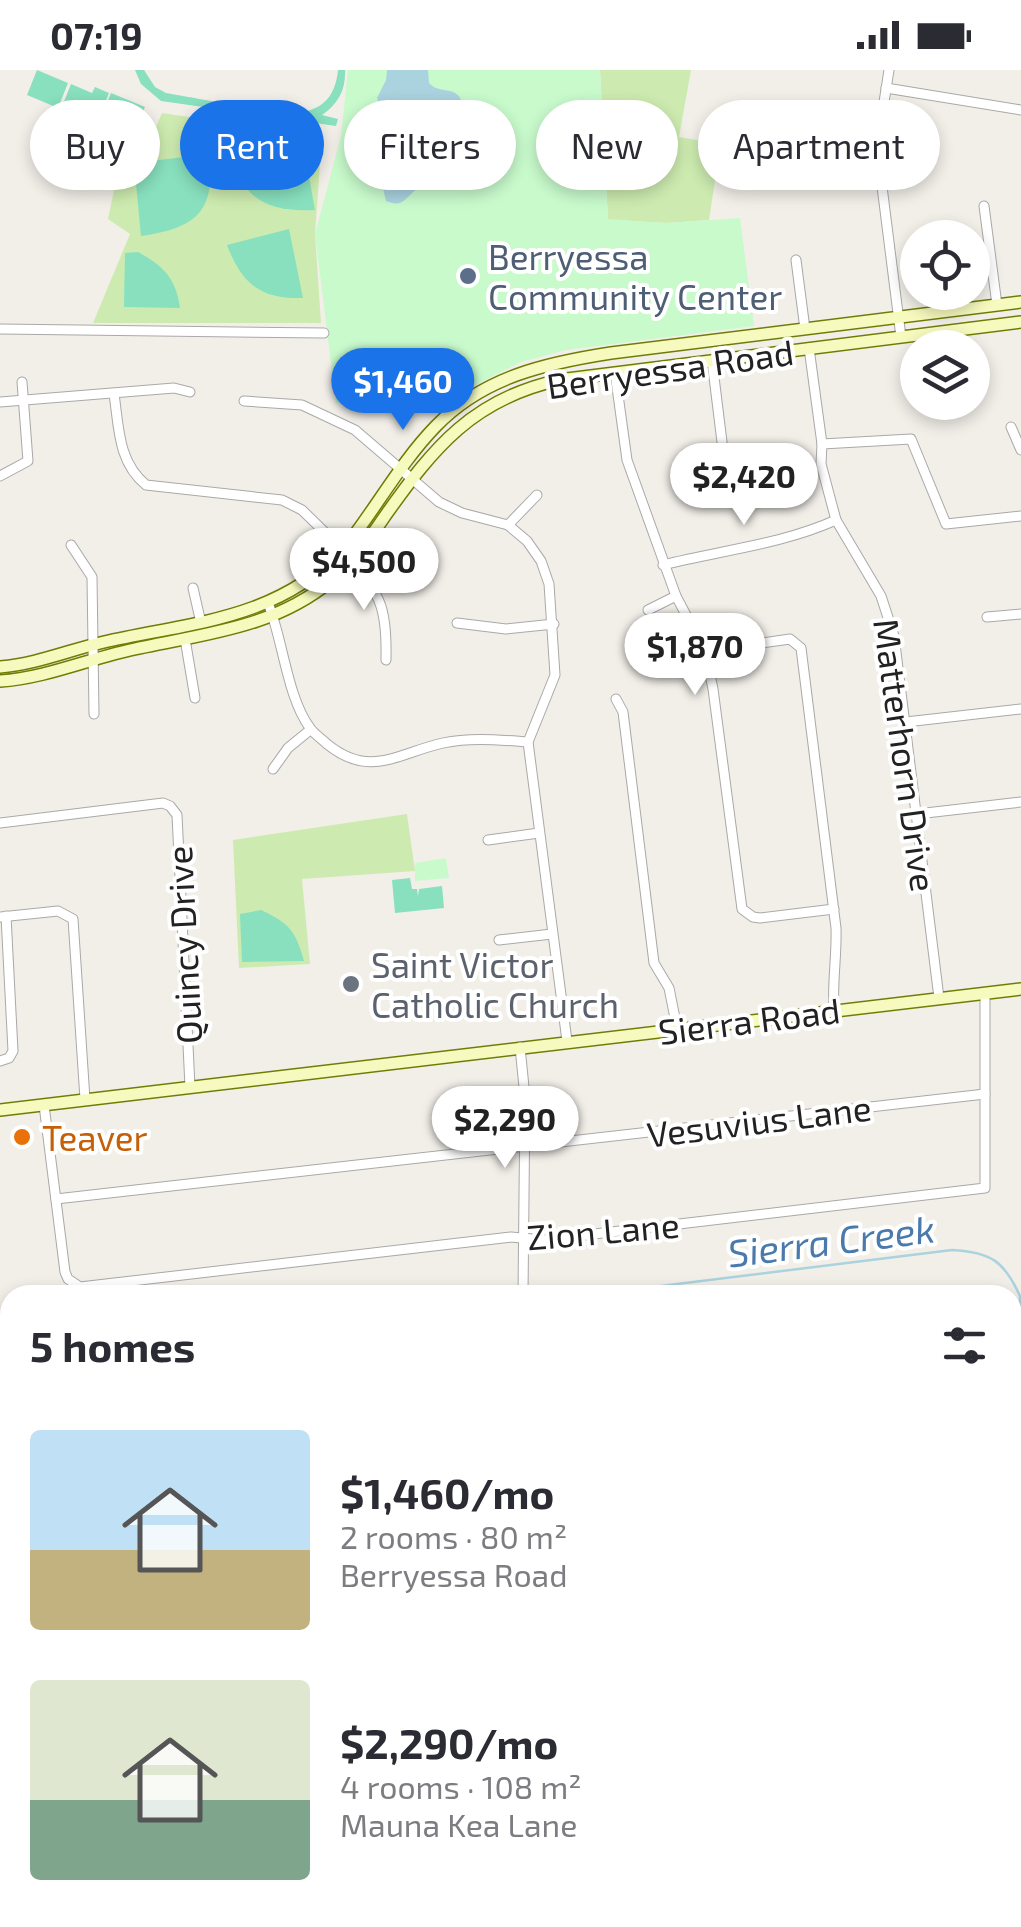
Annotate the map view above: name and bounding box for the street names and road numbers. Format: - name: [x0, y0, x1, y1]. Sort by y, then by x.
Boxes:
- street label: Berryessa Road: [544, 330, 796, 406]
- street label: Matterhorn Drive: [866, 616, 946, 894]
- street label: Quincy Drive: [157, 845, 209, 1045]
- street label: Sierra Road: [656, 988, 842, 1052]
- street label: Vesuvius Lane: [644, 1085, 874, 1155]
- street label: Zion Lane: [525, 1202, 681, 1258]

